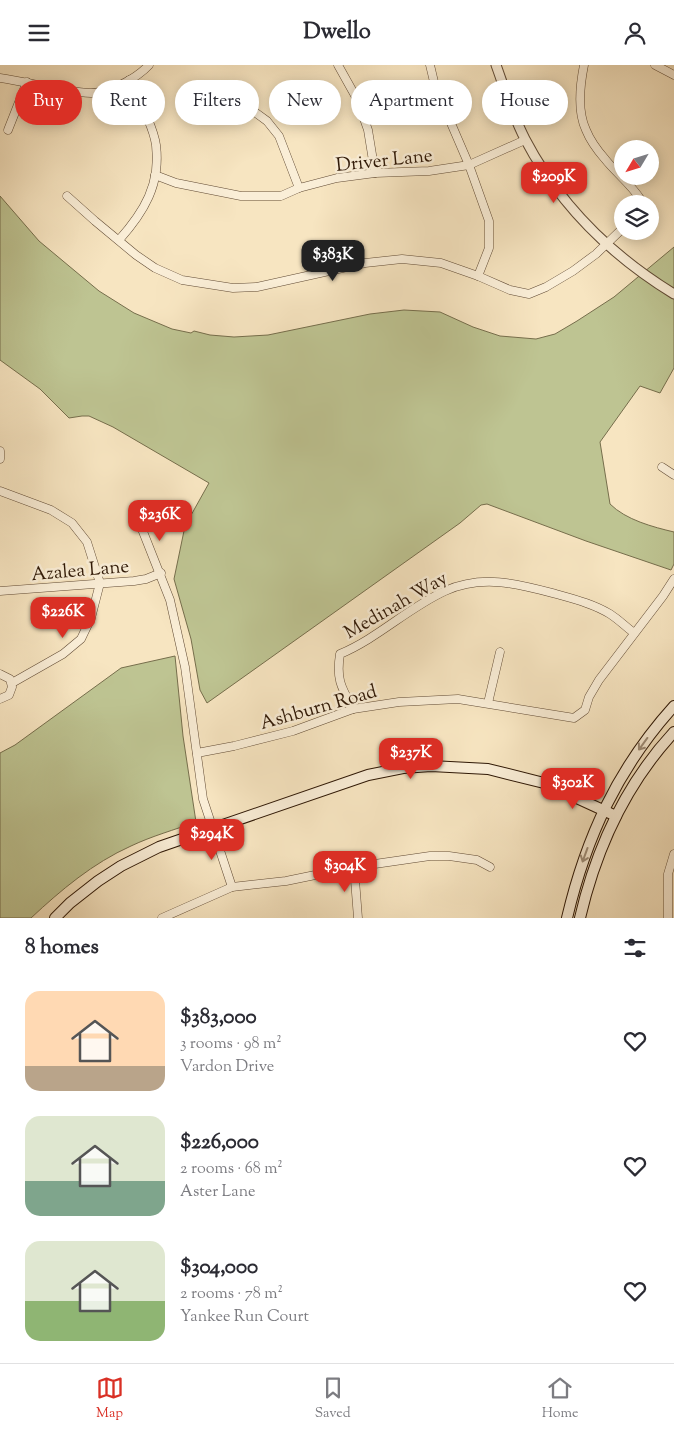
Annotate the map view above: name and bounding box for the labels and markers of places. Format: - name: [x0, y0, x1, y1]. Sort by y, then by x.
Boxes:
- pin: $209K: [519, 161, 589, 204]
- pin: $383K: [298, 239, 368, 282]
- pin: $236K: [125, 499, 195, 542]
- pin: $226K: [28, 597, 98, 639]
- pin: $237K: [376, 737, 446, 780]
- pin: $302K: [538, 767, 608, 810]
- pin: $294K: [177, 819, 247, 861]
- pin: $304K: [310, 851, 380, 893]

